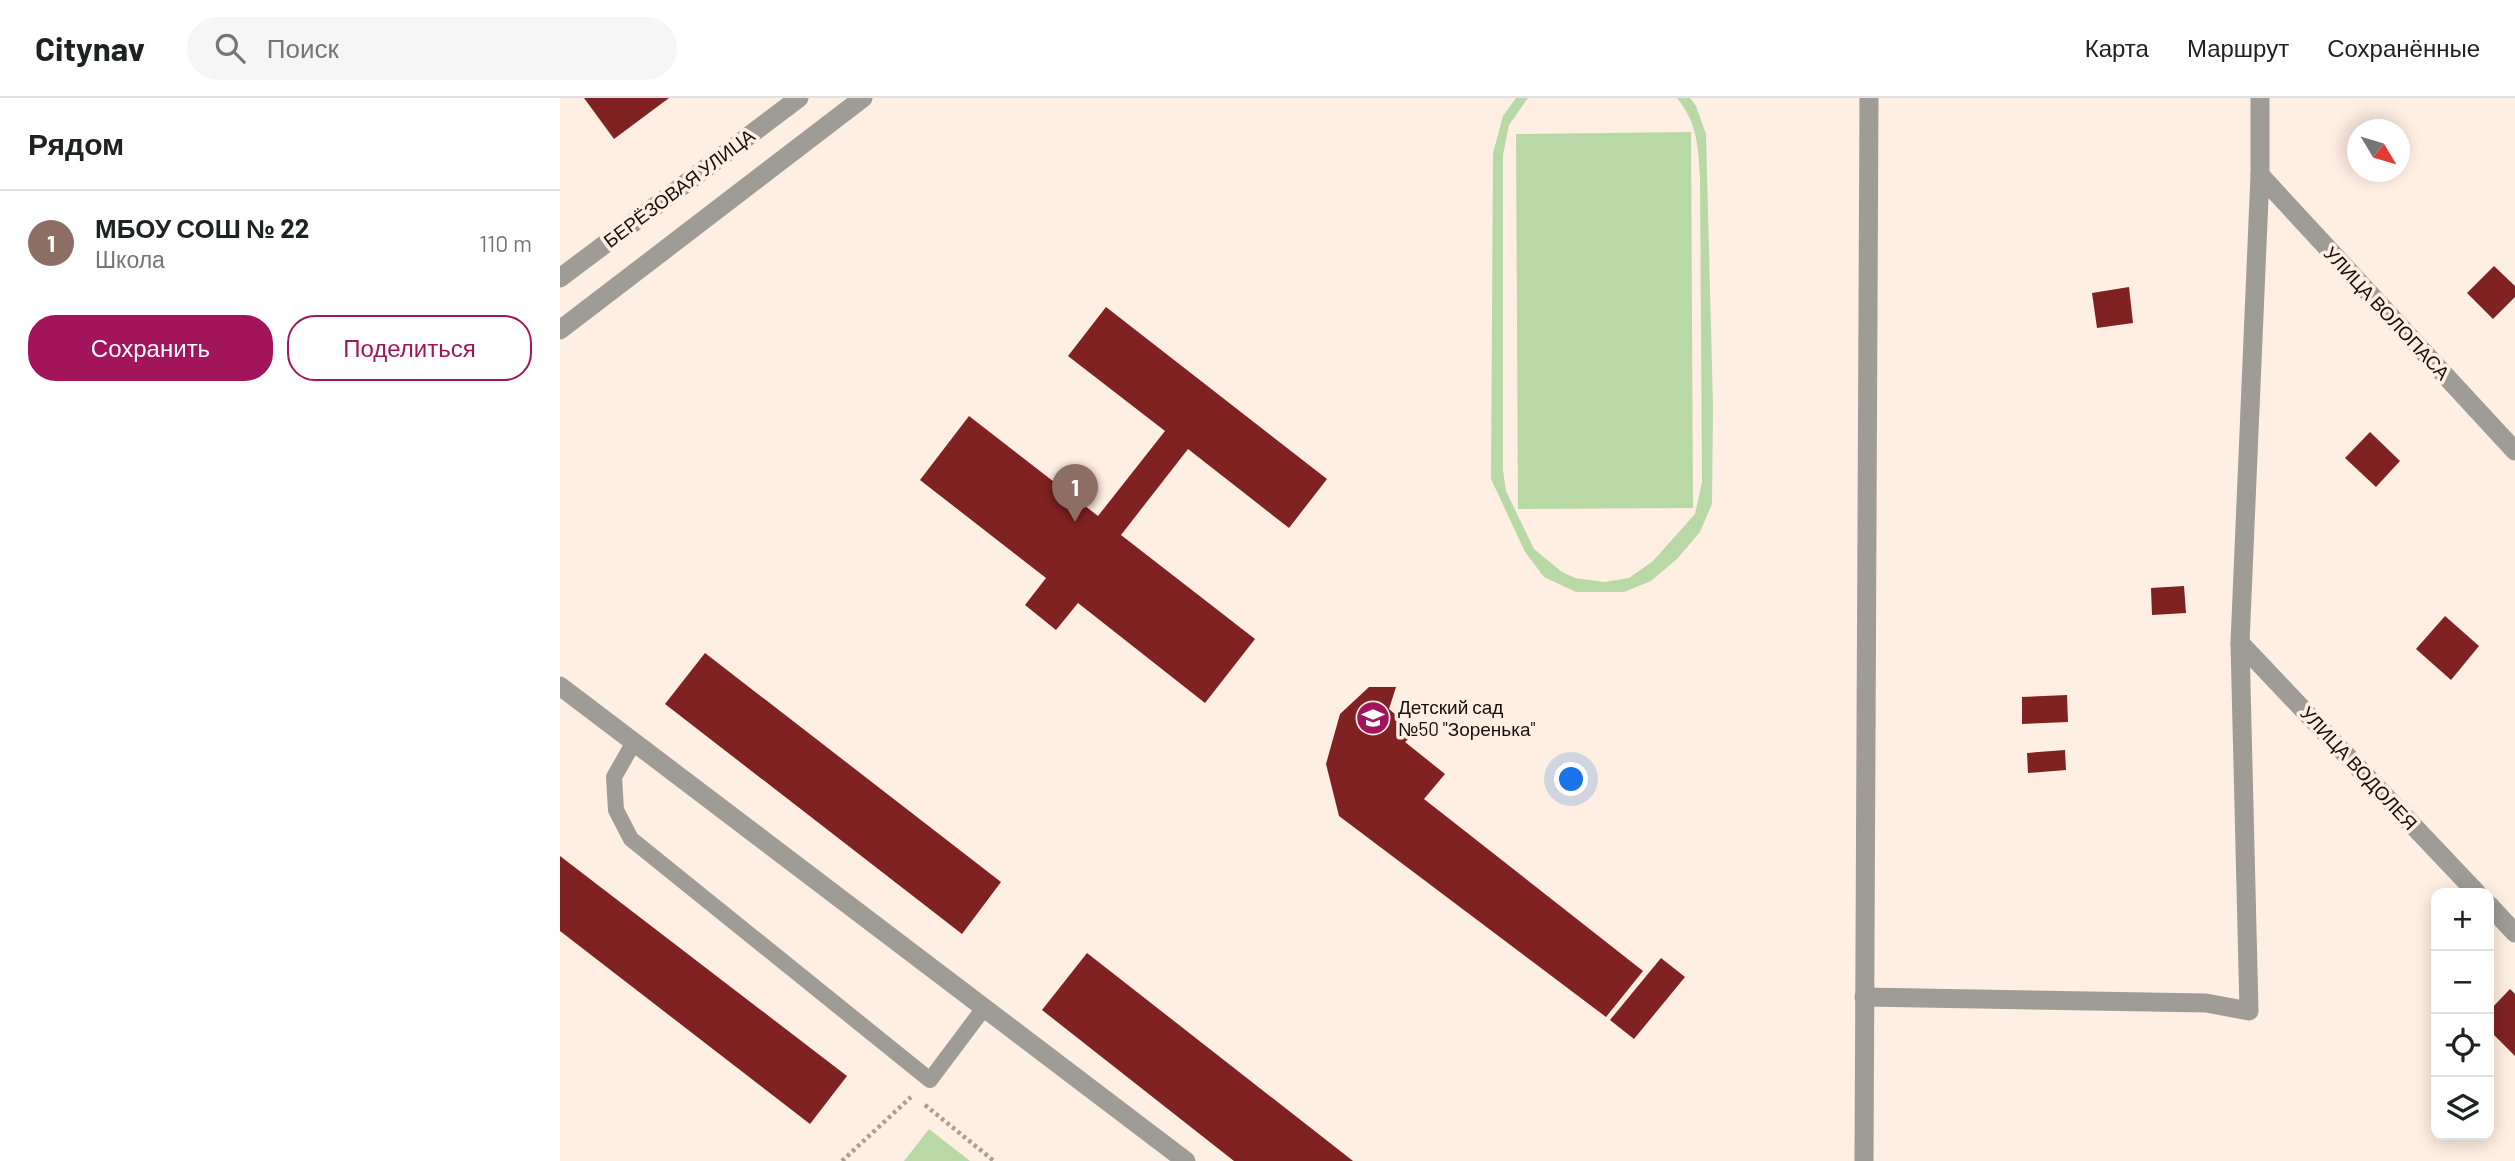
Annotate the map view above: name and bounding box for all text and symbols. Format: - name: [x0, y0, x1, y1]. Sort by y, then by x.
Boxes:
- search box: [187, 17, 677, 80]
- text: Citynav: [35, 28, 145, 68]
- icon: search: [211, 29, 249, 67]
- text: Поиск: [267, 32, 339, 63]
- text: Карта: [2085, 33, 2149, 62]
- text: Маршрут: [2187, 33, 2289, 62]
- text: Сохранённые: [2327, 33, 2480, 62]
- north arrow: [2347, 119, 2410, 182]
- street label: БЕРЁЗОВАЯ УЛИЦА: [599, 123, 759, 252]
- text: Рядом: [28, 125, 124, 161]
- text: МБОУ СОШ № 22: [95, 212, 309, 243]
- text: 1: [47, 229, 55, 257]
- text: 110 m: [479, 229, 532, 257]
- street label: УЛИЦА ВОЛОПАСА: [2320, 241, 2455, 384]
- text: Школа: [95, 245, 165, 273]
- button: Сохранить: [28, 315, 273, 381]
- button: Поделиться: [287, 315, 532, 381]
- pin: 1: [1052, 464, 1098, 522]
- place label: Детский сад №50 "Зоренька": [1398, 695, 1536, 740]
- school or university icon: Детский сад №50 "Зоренька": [1354, 699, 1392, 737]
- street label: УЛИЦА ВОДОЛЕЯ: [2296, 701, 2423, 834]
- your location: [1554, 762, 1588, 796]
- map controls: [2431, 888, 2494, 1140]
- button: +: [2431, 888, 2494, 951]
- button: −: [2431, 951, 2494, 1014]
- button: locate: [2431, 1014, 2494, 1077]
- button: layers: [2431, 1077, 2494, 1140]

